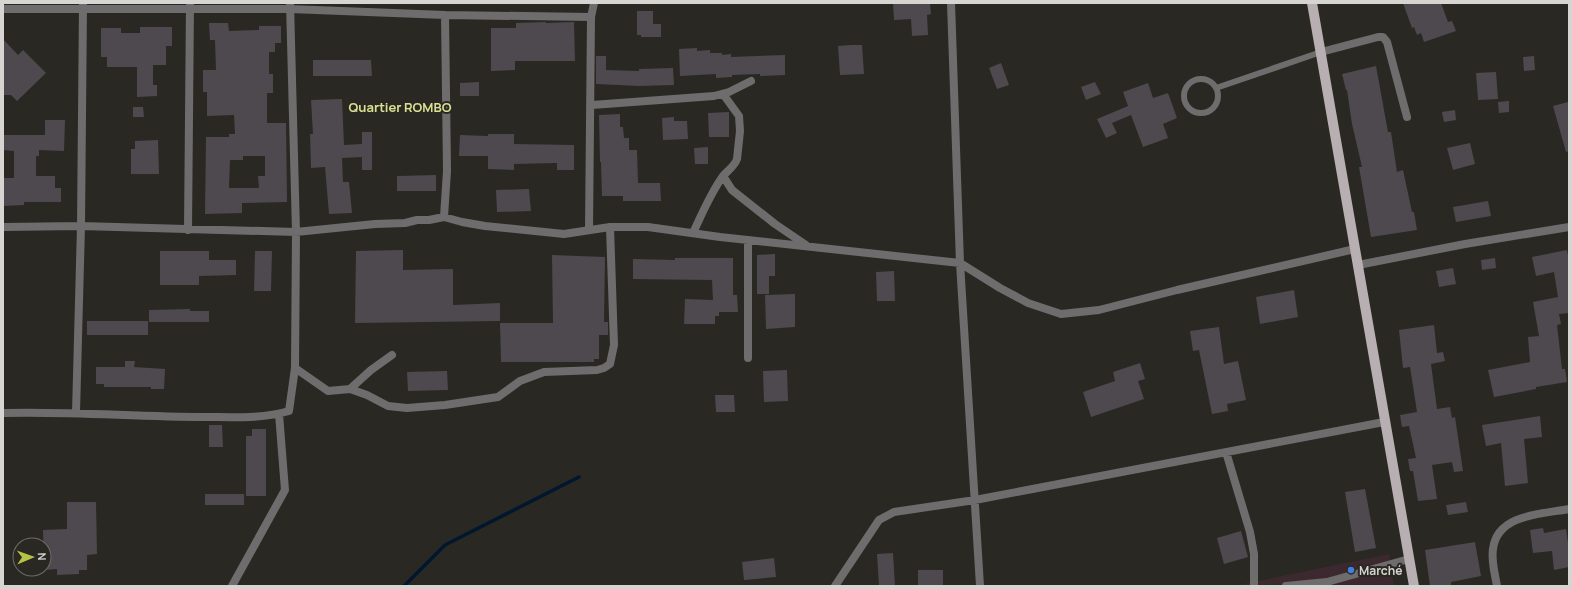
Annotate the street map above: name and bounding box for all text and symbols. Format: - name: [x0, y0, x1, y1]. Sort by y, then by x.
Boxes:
- district label: Quartier ROMBO: [349, 98, 452, 116]
- north arrow: [12, 537, 52, 577]
- text: N: [35, 552, 50, 561]
- place label: Marché: [1359, 562, 1402, 579]
- marker: Marché: [1346, 565, 1356, 575]

